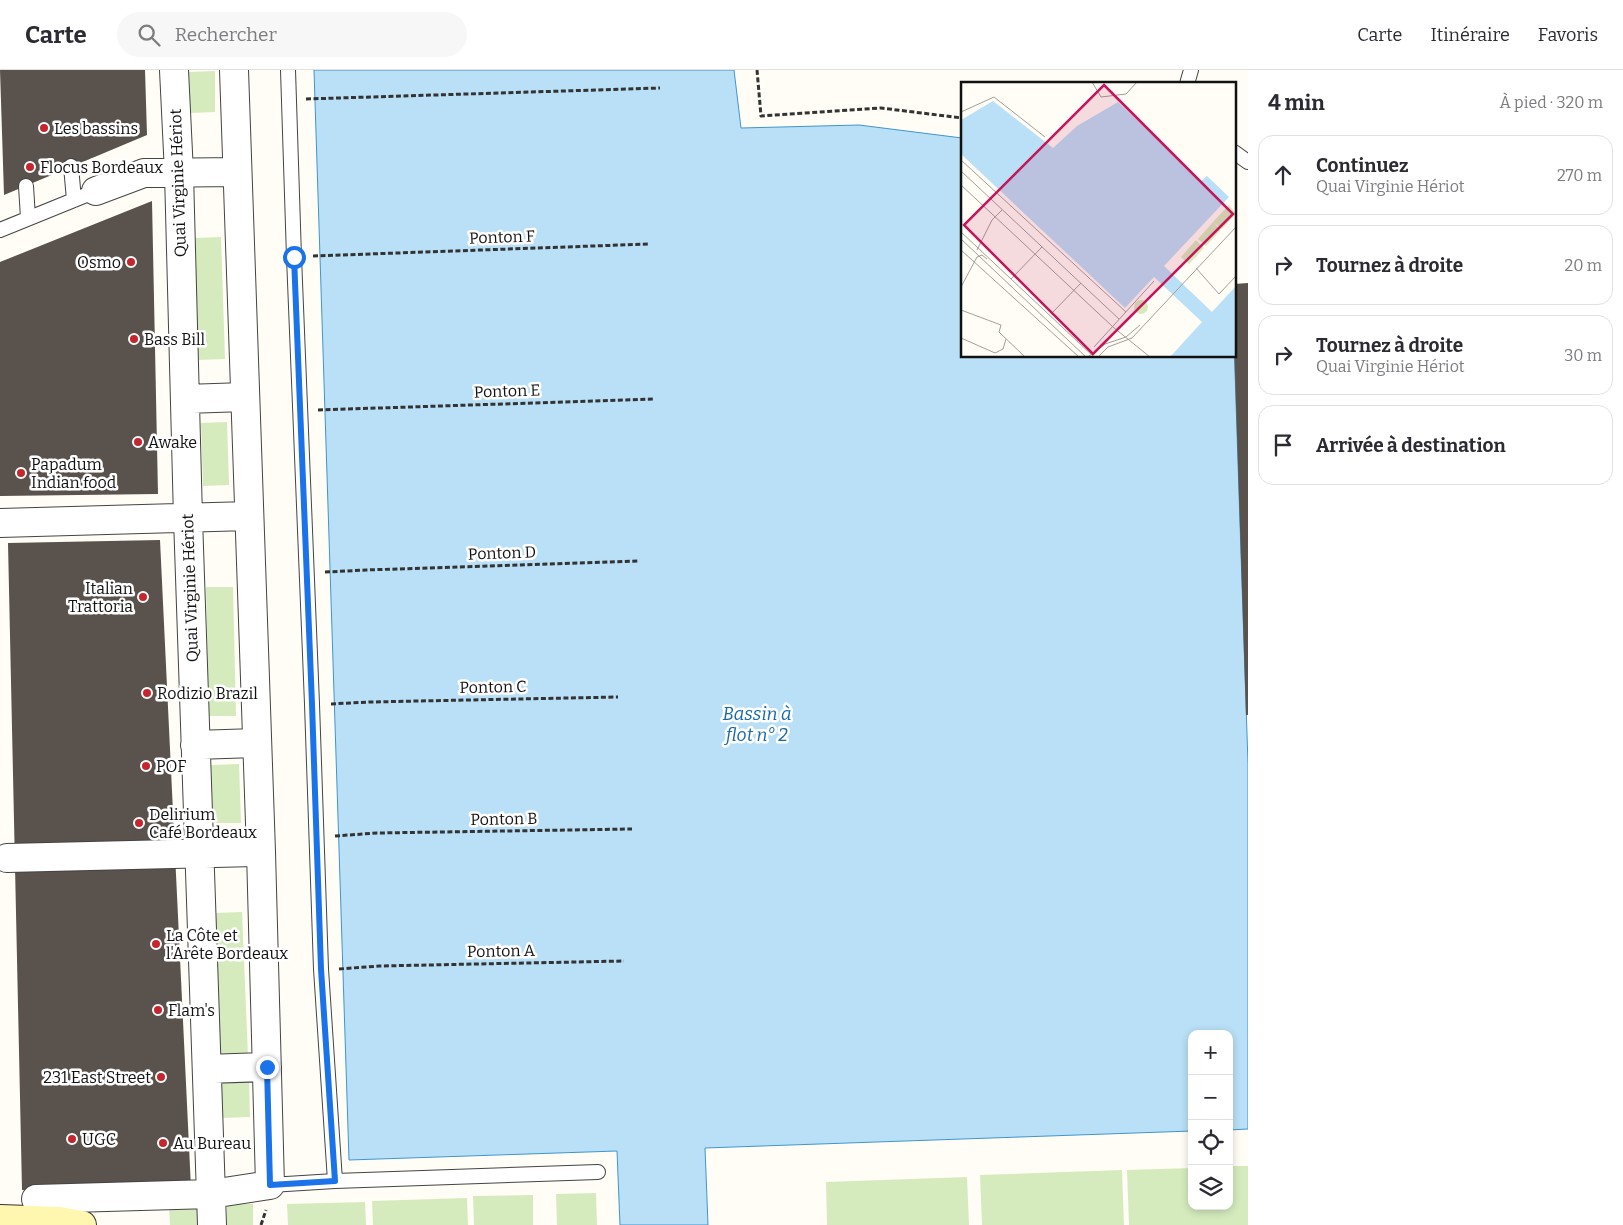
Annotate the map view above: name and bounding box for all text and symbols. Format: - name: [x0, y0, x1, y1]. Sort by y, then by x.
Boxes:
- search box: [117, 12, 467, 57]
- text: Carte: [25, 21, 87, 49]
- icon: search: [135, 21, 163, 49]
- text: Rechercher: [175, 23, 277, 46]
- text: Carte: [1357, 24, 1402, 46]
- text: Itinéraire: [1430, 24, 1510, 46]
- text: Favoris: [1538, 24, 1598, 46]
- inset map: [961, 82, 1236, 358]
- text: 4 min: [1268, 90, 1325, 116]
- text: À pied · 320 m: [1500, 93, 1603, 112]
- street label: Quai Virginie Hériot: [166, 108, 190, 258]
- place label: Les bassins: [54, 119, 138, 138]
- marker: Les bassins: [38, 122, 50, 134]
- text: Continuez: [1316, 154, 1409, 177]
- place label: Flocus Bordeaux: [40, 158, 163, 177]
- marker: Flocus Bordeaux: [24, 161, 36, 173]
- icon: ahead: [1269, 161, 1297, 189]
- text: 270 m: [1557, 166, 1602, 185]
- text: Quai Virginie Hériot: [1316, 177, 1465, 196]
- street label: Ponton F: [469, 226, 535, 248]
- route start: [283, 246, 306, 269]
- icon: right: [1269, 251, 1297, 279]
- place label: Osmo: [77, 253, 121, 272]
- text: Tournez à droite: [1316, 254, 1463, 277]
- marker: Osmo: [125, 256, 137, 268]
- text: 20 m: [1565, 256, 1602, 275]
- place label: Bass Bill: [144, 330, 206, 349]
- marker: Bass Bill: [128, 333, 140, 345]
- text: Tournez à droite: [1316, 334, 1463, 357]
- icon: right: [1269, 341, 1297, 369]
- text: 30 m: [1564, 346, 1602, 365]
- text: Quai Virginie Hériot: [1316, 357, 1465, 376]
- street label: Ponton E: [473, 380, 541, 402]
- icon: arrive: [1269, 431, 1297, 459]
- place label: Awake: [148, 433, 197, 452]
- text: Arrivée à destination: [1316, 434, 1506, 457]
- marker: Awake: [132, 436, 144, 448]
- place label: Papadum Indian food: [31, 455, 117, 492]
- marker: Papadum Indian food: [15, 467, 27, 479]
- street label: Quai Virginie Hériot: [178, 513, 202, 663]
- street label: Ponton D: [468, 542, 536, 564]
- place label: Italian Trattoria: [68, 579, 133, 616]
- marker: Italian Trattoria: [137, 591, 149, 603]
- street label: Ponton C: [459, 677, 527, 697]
- place label: Rodizio Brazil: [157, 684, 258, 703]
- marker: Rodizio Brazil: [141, 687, 153, 699]
- water label: Bassin à flot n° 2: [723, 703, 791, 746]
- place label: POF: [156, 757, 186, 776]
- marker: POF: [140, 760, 152, 772]
- place label: Delirium Café Bordeaux: [149, 805, 257, 842]
- street label: Ponton B: [470, 809, 538, 829]
- marker: Delirium Café Bordeaux: [133, 817, 145, 829]
- place label: La Côte et l'Arête Bordeaux: [166, 926, 288, 963]
- marker: La Côte et l'Arête Bordeaux: [150, 938, 162, 950]
- street label: Ponton A: [467, 941, 536, 961]
- place label: Flam's: [168, 1001, 215, 1020]
- marker: Flam's: [152, 1004, 164, 1016]
- map controls: [1188, 1030, 1233, 1210]
- button: +: [1188, 1030, 1233, 1075]
- route end: [256, 1056, 279, 1079]
- place label: 231 East Street: [43, 1068, 151, 1087]
- marker: 231 East Street: [155, 1071, 167, 1083]
- button: −: [1188, 1075, 1233, 1120]
- button: locate: [1188, 1120, 1233, 1165]
- place label: UGC: [82, 1130, 116, 1149]
- marker: UGC: [66, 1133, 78, 1145]
- place label: Au Bureau: [173, 1134, 251, 1153]
- marker: Au Bureau: [157, 1137, 169, 1149]
- button: layers: [1188, 1165, 1233, 1210]

